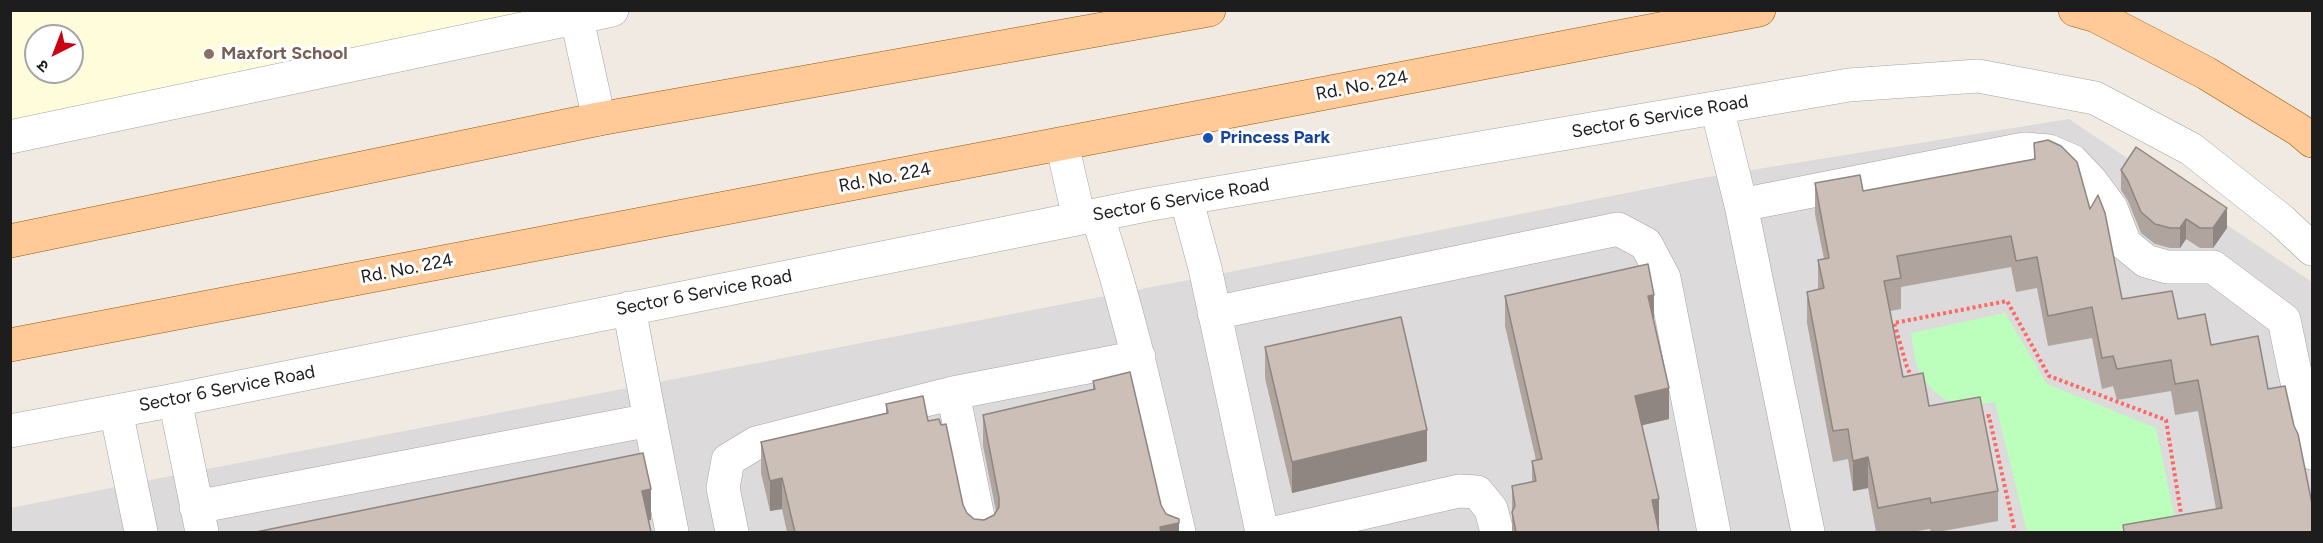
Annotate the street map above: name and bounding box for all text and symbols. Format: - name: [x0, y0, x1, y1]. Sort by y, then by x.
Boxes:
- north arrow: [24, 24, 84, 84]
- place label: Maxfort School: [221, 43, 348, 65]
- marker: Maxfort School: [202, 47, 216, 61]
- text: उ: [33, 56, 53, 76]
- street label: Rd. No. 224: [1314, 66, 1410, 106]
- street label: Sector 6 Service Road: [1570, 91, 1750, 143]
- place label: Princess Park: [1220, 127, 1330, 149]
- marker: Princess Park: [1201, 131, 1215, 145]
- street label: Rd. No. 224: [837, 158, 933, 198]
- street label: Sector 6 Service Road: [1091, 174, 1271, 226]
- street label: Rd. No. 224: [359, 249, 455, 289]
- street label: Sector 6 Service Road: [614, 265, 794, 321]
- street label: Sector 6 Service Road: [137, 361, 317, 417]

